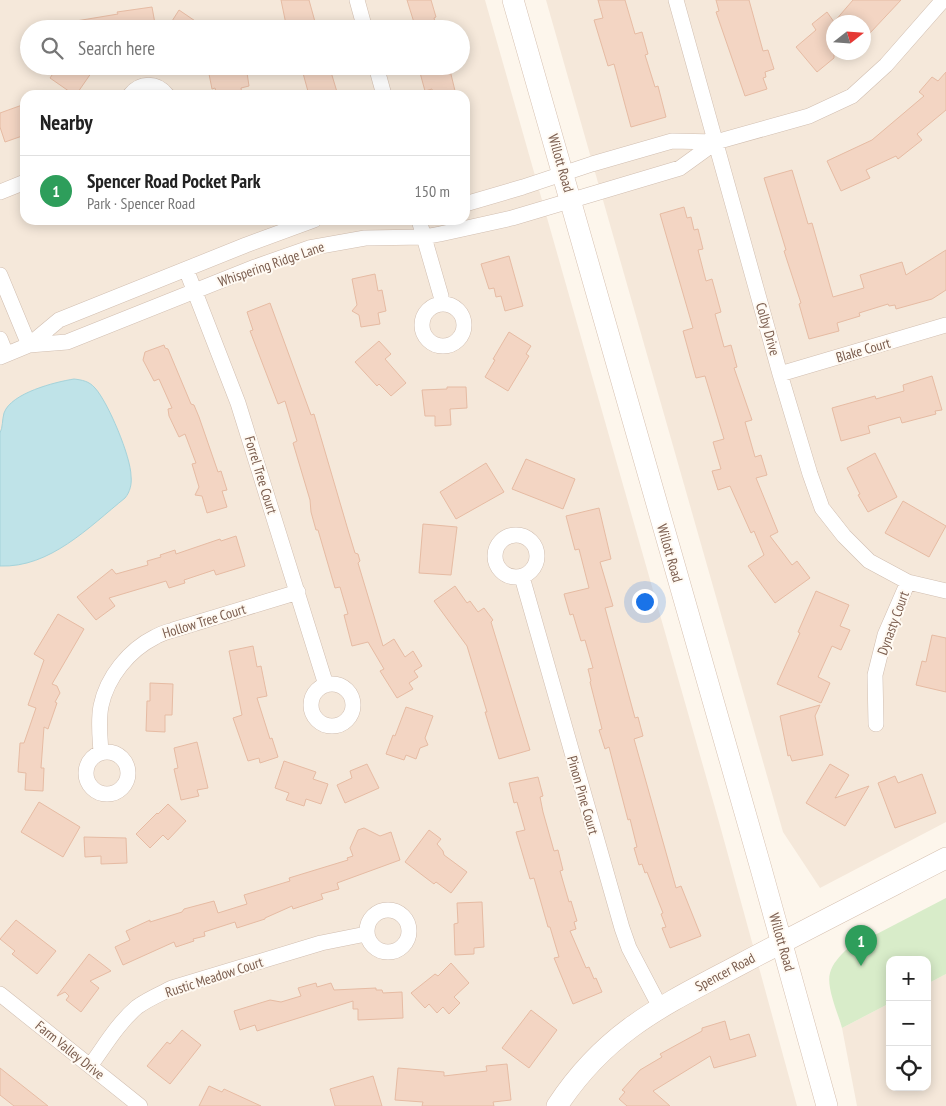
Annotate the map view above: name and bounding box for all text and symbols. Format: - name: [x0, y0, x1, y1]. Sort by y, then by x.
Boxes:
- north arrow: [826, 15, 871, 60]
- search box: [20, 20, 470, 75]
- icon: search: [38, 34, 66, 62]
- text: Search here: [78, 36, 155, 60]
- text: Nearby: [40, 109, 93, 136]
- street label: Willott Road: [544, 132, 578, 194]
- text: Spencer Road Pocket Park: [87, 169, 261, 193]
- text: 1: [52, 181, 60, 201]
- text: 150 m: [415, 181, 450, 201]
- text: Park · Spencer Road: [87, 193, 195, 213]
- street label: Whispering Ridge Lane: [216, 237, 327, 291]
- street label: Colby Drive: [752, 300, 784, 358]
- street label: Blake Court: [834, 334, 892, 366]
- street label: Forrel Tree Court: [241, 434, 281, 516]
- street label: Willott Road: [653, 522, 687, 584]
- street label: Dynasty Court: [873, 588, 913, 657]
- your location: [632, 589, 658, 615]
- street label: Hollow Tree Court: [160, 600, 248, 642]
- street label: Pinon Pine Court: [563, 754, 603, 837]
- street label: Willott Road: [765, 911, 799, 973]
- pin: 1: [845, 925, 877, 966]
- street label: Spencer Road: [692, 949, 758, 995]
- street label: Rustic Meadow Court: [163, 953, 265, 1001]
- map controls: [886, 956, 931, 1091]
- button: +: [886, 956, 931, 1001]
- button: −: [886, 1001, 931, 1046]
- street label: Farm Valley Drive: [32, 1017, 108, 1083]
- button: locate: [886, 1046, 931, 1091]

